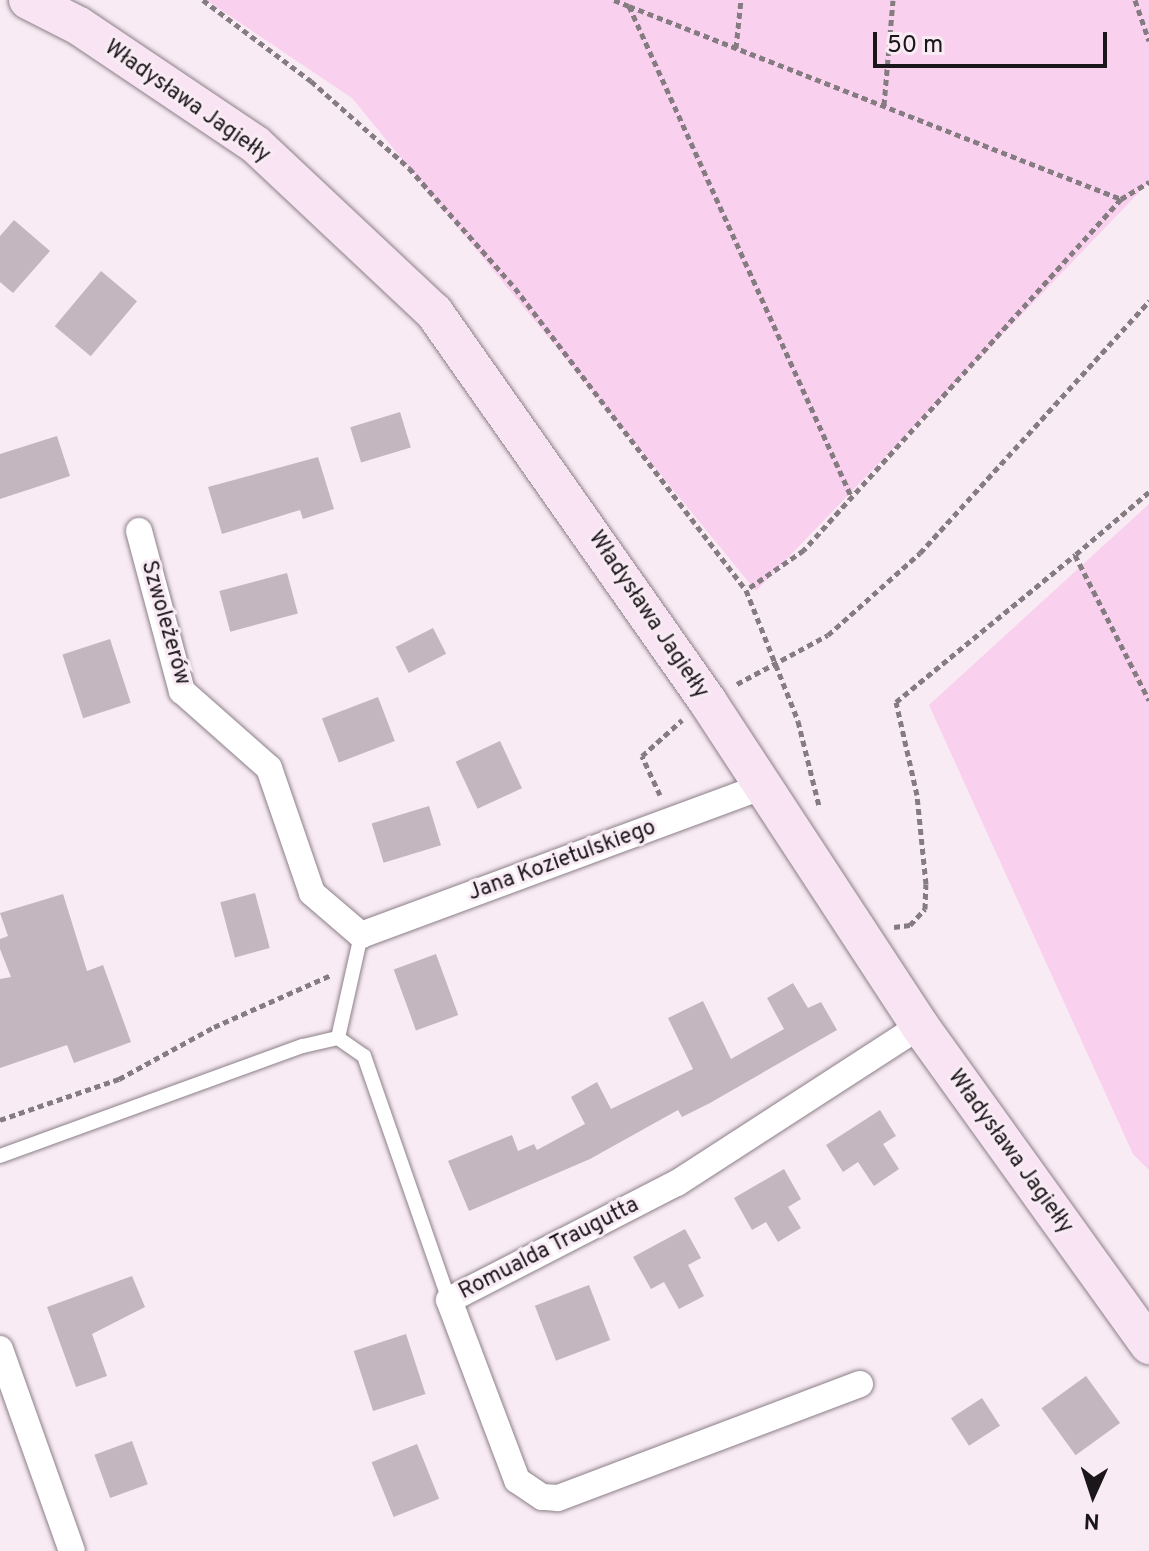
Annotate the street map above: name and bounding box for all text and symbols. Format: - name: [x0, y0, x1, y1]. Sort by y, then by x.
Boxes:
- scale bar: [877, 16, 1111, 66]
- text: 50 m: [887, 31, 943, 61]
- street label: Władysława Jagiełły: [99, 35, 275, 169]
- street label: Władysława Jagiełły: [582, 526, 714, 704]
- street label: Szwoleżerów: [135, 558, 195, 688]
- street label: Jana Kozietulskiego: [465, 815, 659, 907]
- street label: Władysława Jagiełły: [942, 1065, 1078, 1239]
- street label: Romualda Traugutta: [454, 1192, 644, 1306]
- north arrow: [1053, 1455, 1133, 1535]
- text: N: [1083, 1506, 1100, 1533]

